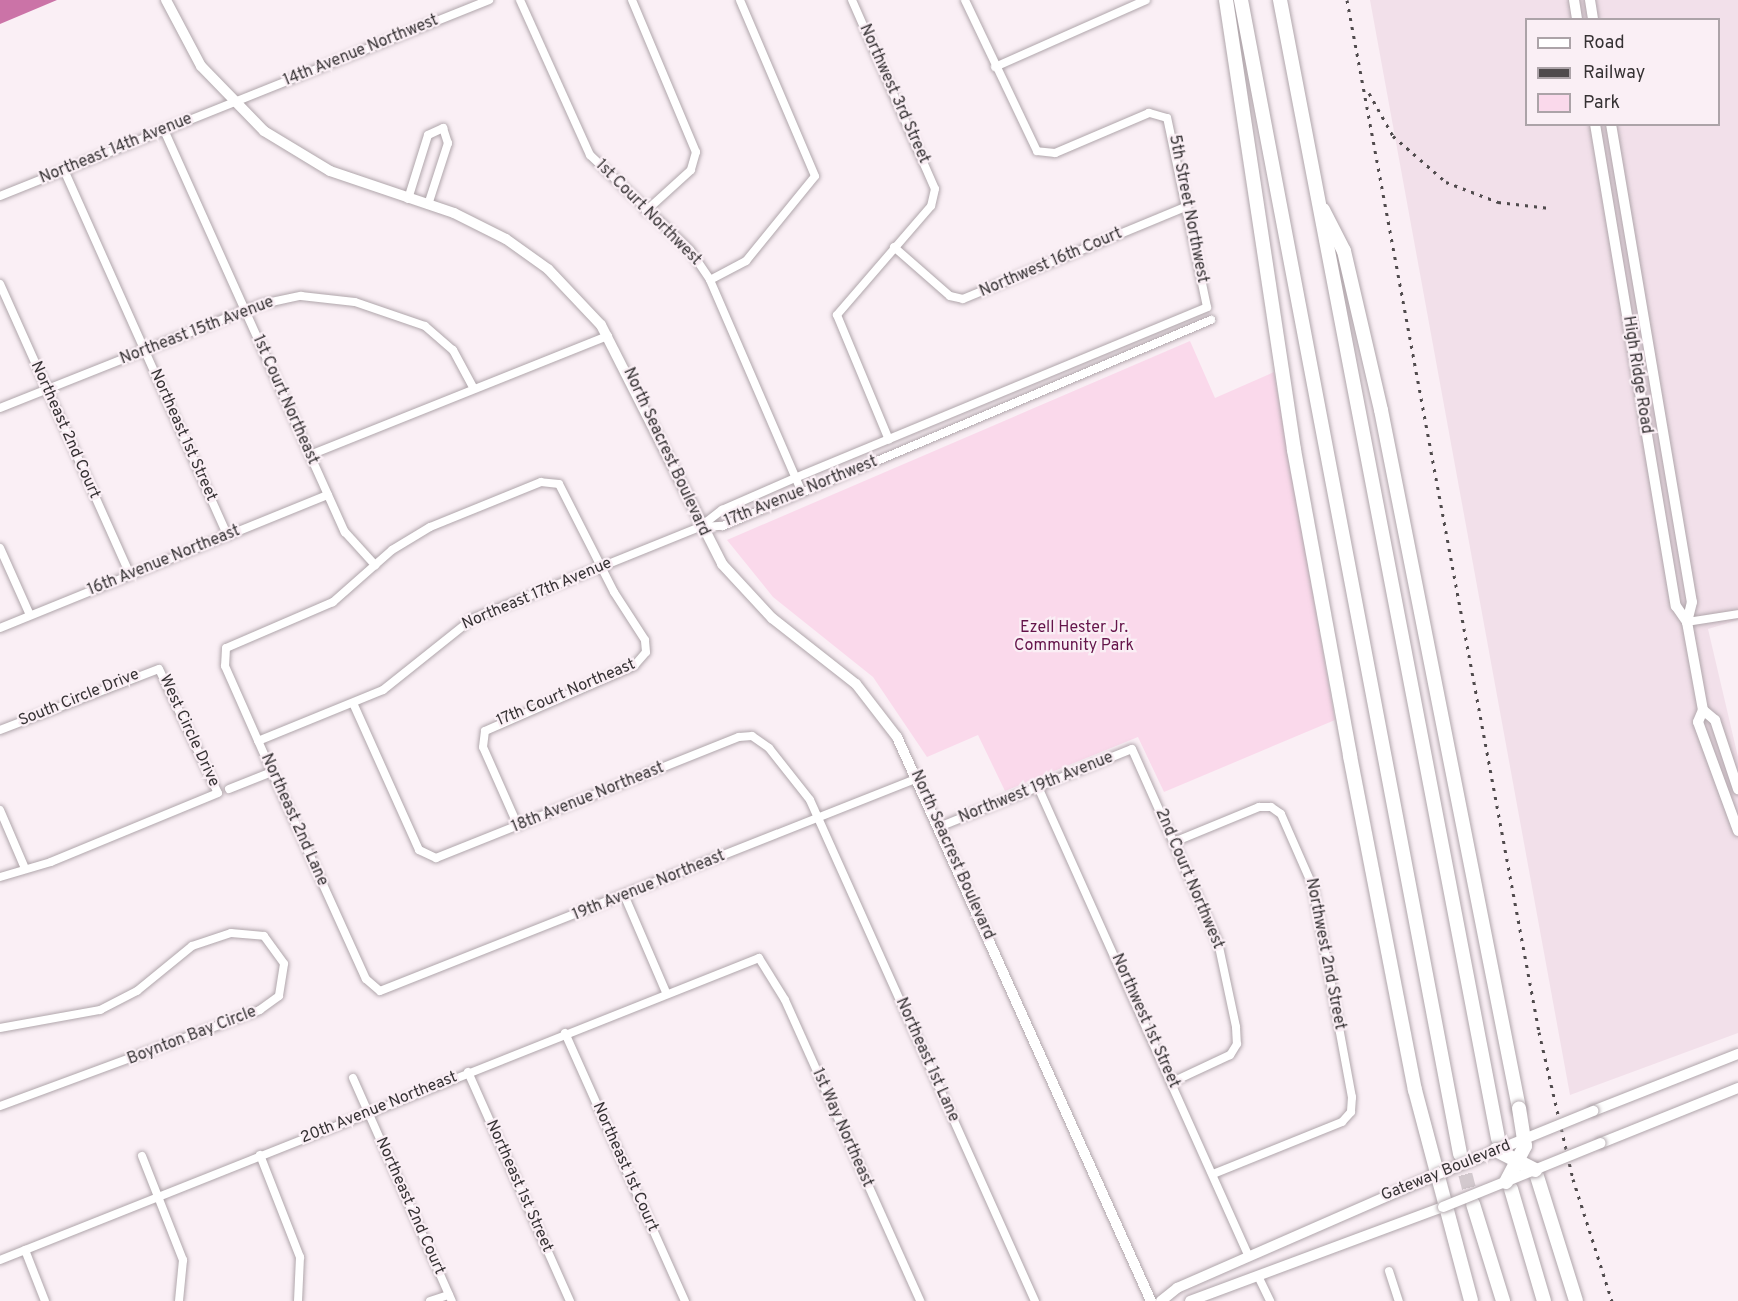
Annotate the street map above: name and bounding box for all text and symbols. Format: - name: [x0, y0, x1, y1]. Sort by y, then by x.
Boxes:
- street label: 14th Avenue Northwest: [281, 11, 441, 91]
- legend: [1525, 18, 1720, 126]
- street label: Northwest 3rd Street: [855, 21, 933, 167]
- text: Road: [1583, 32, 1625, 55]
- text: Railway: [1583, 62, 1645, 85]
- text: Park: [1583, 92, 1620, 115]
- street label: Northeast 14th Avenue: [37, 110, 195, 188]
- street label: 5th Street Northwest: [1164, 133, 1212, 285]
- street label: 1st Court Northwest: [591, 156, 705, 270]
- street label: Northwest 16th Court: [977, 224, 1125, 302]
- street label: Northeast 15th Avenue: [117, 293, 277, 369]
- street label: High Ridge Road: [1618, 315, 1656, 435]
- street label: 1st Court Northeast: [248, 332, 322, 468]
- street label: Northeast 2nd Court: [26, 358, 104, 502]
- street label: North Seacrest Boulevard: [619, 365, 713, 539]
- street label: Northeast 1st Street: [145, 366, 221, 504]
- street label: 17th Avenue Northwest: [721, 452, 881, 532]
- street label: 16th Avenue Northeast: [85, 522, 243, 600]
- street label: Northeast 17th Avenue: [459, 554, 615, 634]
- park label: Ezell Hester Jr. Community Park: [1014, 618, 1134, 656]
- street label: 17th Court Northeast: [494, 655, 638, 731]
- street label: South Circle Drive: [16, 665, 142, 731]
- street label: West Circle Drive: [155, 672, 223, 790]
- street label: Northwest 19th Avenue: [956, 748, 1116, 828]
- street label: Northeast 2nd Lane: [256, 751, 332, 889]
- street label: 18th Avenue Northeast: [509, 759, 667, 837]
- street label: North Seacrest Boulevard: [906, 767, 998, 943]
- street label: 2nd Court Northwest: [1151, 806, 1227, 952]
- street label: 19th Avenue Northeast: [570, 847, 728, 925]
- street label: Northwest 2nd Street: [1301, 877, 1349, 1031]
- street label: Northwest 1st Street: [1107, 951, 1183, 1091]
- street label: Northeast 1st Lane: [891, 995, 963, 1125]
- street label: Boynton Bay Circle: [125, 1003, 259, 1069]
- street label: 1st Way Northeast: [807, 1065, 877, 1191]
- street label: 20th Avenue Northeast: [298, 1068, 460, 1148]
- street label: Northeast 1st Court: [588, 1099, 662, 1235]
- street label: Northeast 1st Street: [481, 1117, 557, 1255]
- street label: Northeast 2nd Court: [371, 1134, 449, 1278]
- street label: Gateway Boulevard: [1379, 1136, 1513, 1206]

